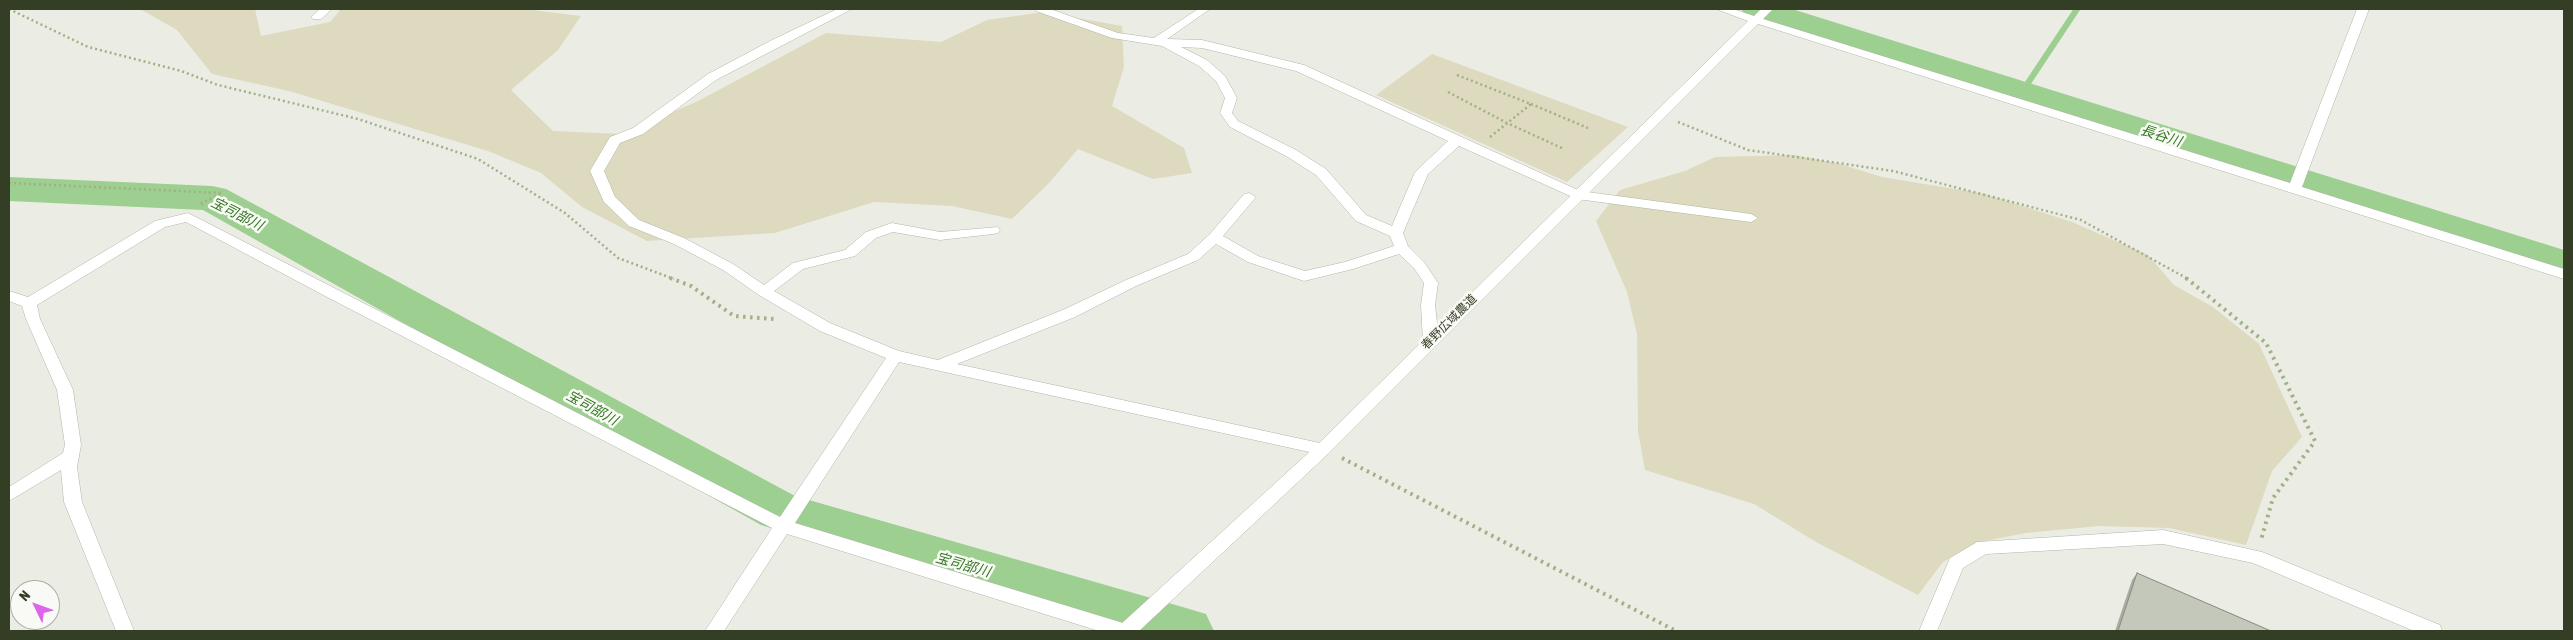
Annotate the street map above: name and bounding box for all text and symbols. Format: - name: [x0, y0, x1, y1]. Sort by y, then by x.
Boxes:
- water label: 長谷川: [2138, 122, 2184, 150]
- water label: 宝司部川: [208, 194, 266, 234]
- street label: 春野広域農道: [1418, 291, 1480, 353]
- water label: 宝司部川: [563, 387, 621, 429]
- water label: 宝司部川: [934, 549, 992, 581]
- north arrow: [10, 580, 60, 630]
- text: N: [16, 587, 33, 604]

